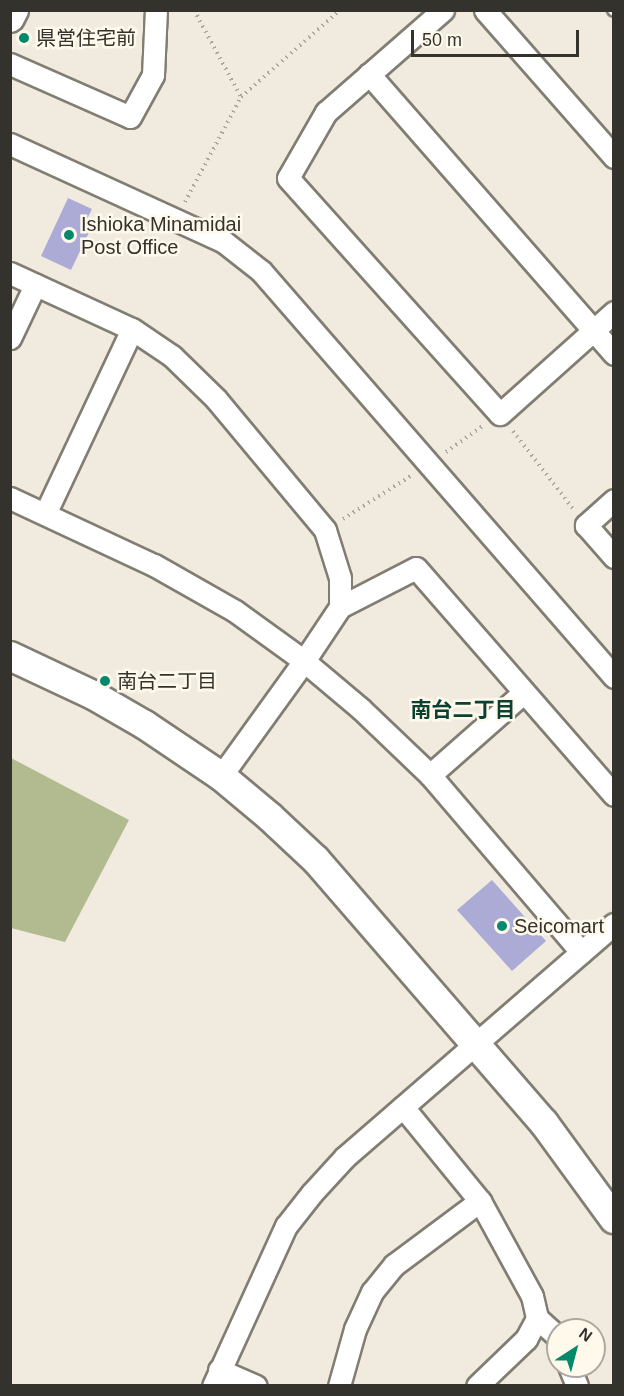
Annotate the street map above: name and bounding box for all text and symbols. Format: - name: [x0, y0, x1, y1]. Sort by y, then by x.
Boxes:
- scale bar: [414, 18, 582, 56]
- place label: 県営住宅前: [36, 26, 136, 50]
- text: 50 m: [422, 30, 462, 50]
- marker: 県営住宅前: [17, 31, 31, 45]
- place label: Ishioka Minamidai Post Office: [81, 212, 241, 259]
- marker: Ishioka Minamidai Post Office: [62, 228, 76, 242]
- place label: 南台二丁目: [117, 669, 217, 693]
- marker: 南台二丁目: [98, 674, 112, 688]
- district label: 南台二丁目: [411, 697, 515, 723]
- place label: Seicomart: [514, 914, 604, 938]
- marker: Seicomart: [495, 919, 509, 933]
- north arrow: [546, 1318, 606, 1378]
- text: N: [576, 1324, 595, 1345]

